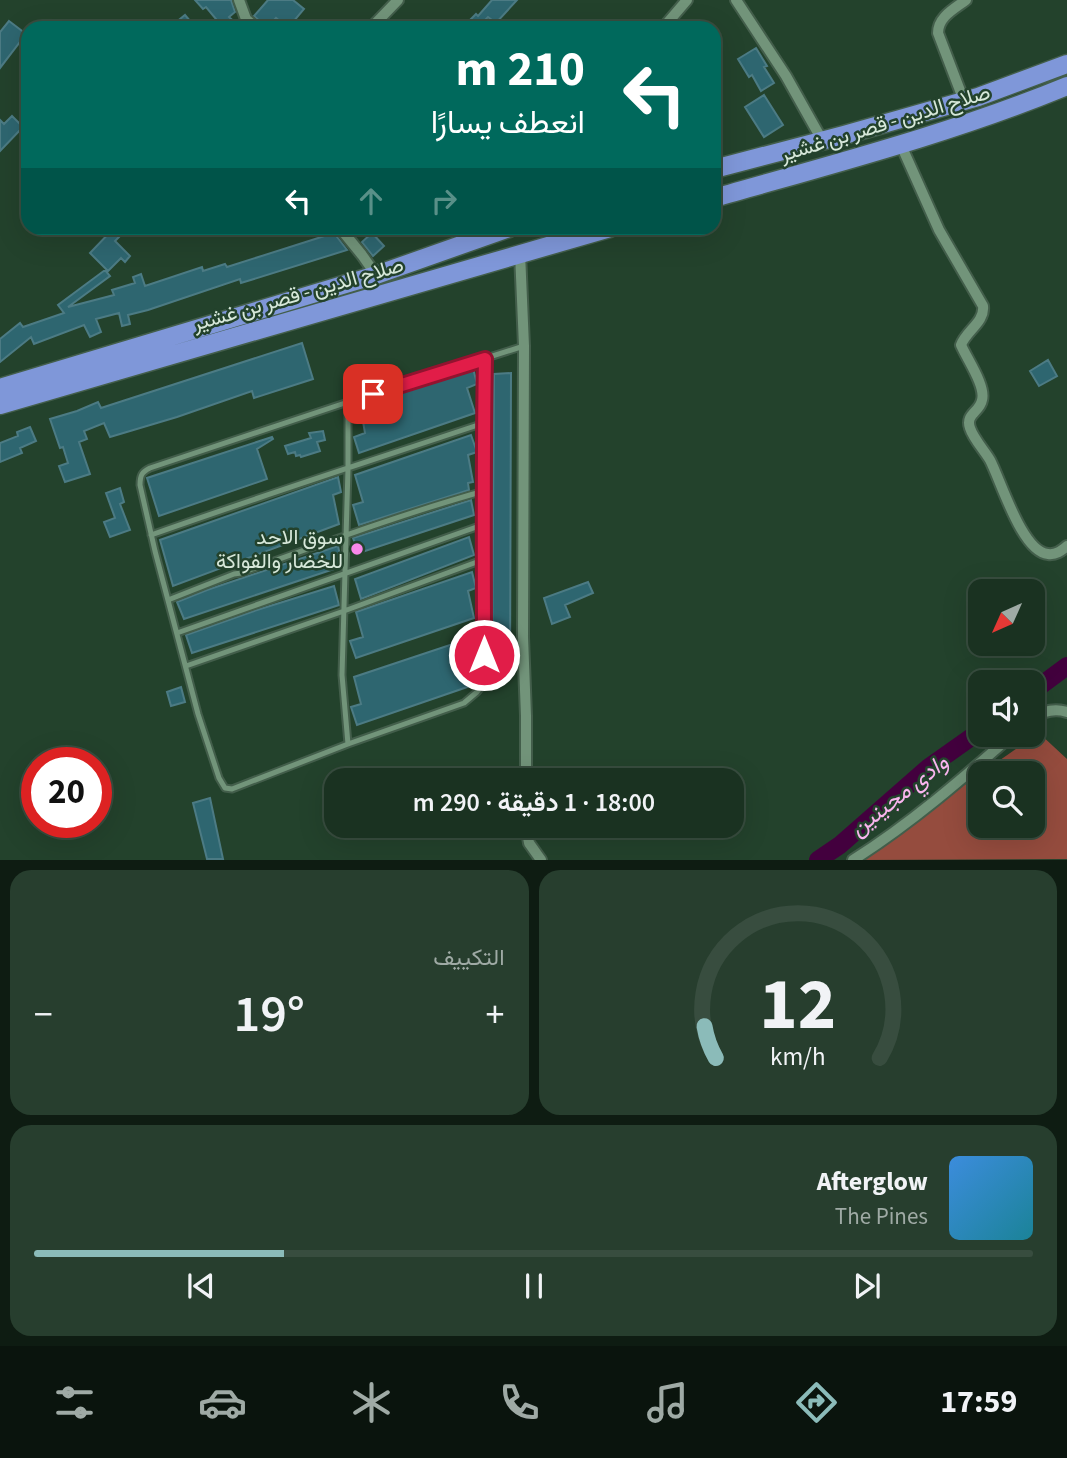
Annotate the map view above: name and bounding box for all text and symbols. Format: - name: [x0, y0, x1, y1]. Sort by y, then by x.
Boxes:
- text: 210 m: [456, 35, 585, 105]
- icon: left: [609, 49, 700, 140]
- street label: صلاح الدين - قصر بن غشير: [775, 77, 994, 170]
- text: انعطف يسارًا: [431, 100, 585, 146]
- icon: left: [279, 182, 317, 220]
- icon: ahead: [352, 182, 390, 220]
- icon: right: [425, 182, 463, 220]
- street label: صلاح الدين - قصر بن غشير: [188, 249, 407, 339]
- pin: [343, 364, 403, 424]
- icon: arrive: [354, 375, 392, 413]
- place label: سوق الاحد للخضار والفواكة: [216, 522, 343, 576]
- marker: سوق الاحد للخضار والفواكة: [349, 541, 365, 557]
- north arrow: [968, 579, 1045, 656]
- map controls: [968, 579, 1045, 838]
- position arrow: [447, 618, 521, 692]
- button: sound: [968, 670, 1045, 747]
- water label: وادي مجينين: [843, 746, 957, 846]
- speed limit sign: 20: [21, 747, 112, 838]
- button: search: [968, 761, 1045, 838]
- text: 18:00 · 1 دقيقة · 290 m: [413, 784, 655, 821]
- text: التكييف: [433, 941, 505, 974]
- text: 12: [759, 954, 836, 1058]
- text: 19°: [234, 978, 305, 1052]
- text: −: [34, 988, 53, 1042]
- text: +: [486, 988, 504, 1042]
- text: km/h: [770, 1039, 826, 1075]
- text: Afterglow: [817, 1163, 928, 1200]
- text: The Pines: [835, 1200, 928, 1233]
- icon: previous: [182, 1267, 220, 1305]
- icon: pause: [515, 1267, 553, 1305]
- icon: next: [848, 1267, 886, 1305]
- icon: filters: [50, 1378, 99, 1427]
- icon: car: [198, 1378, 247, 1427]
- icon: climate: [347, 1378, 396, 1427]
- icon: phone: [495, 1378, 544, 1427]
- icon: music: [643, 1378, 692, 1427]
- icon: directions: [792, 1378, 841, 1427]
- text: 17:59: [940, 1379, 1017, 1425]

